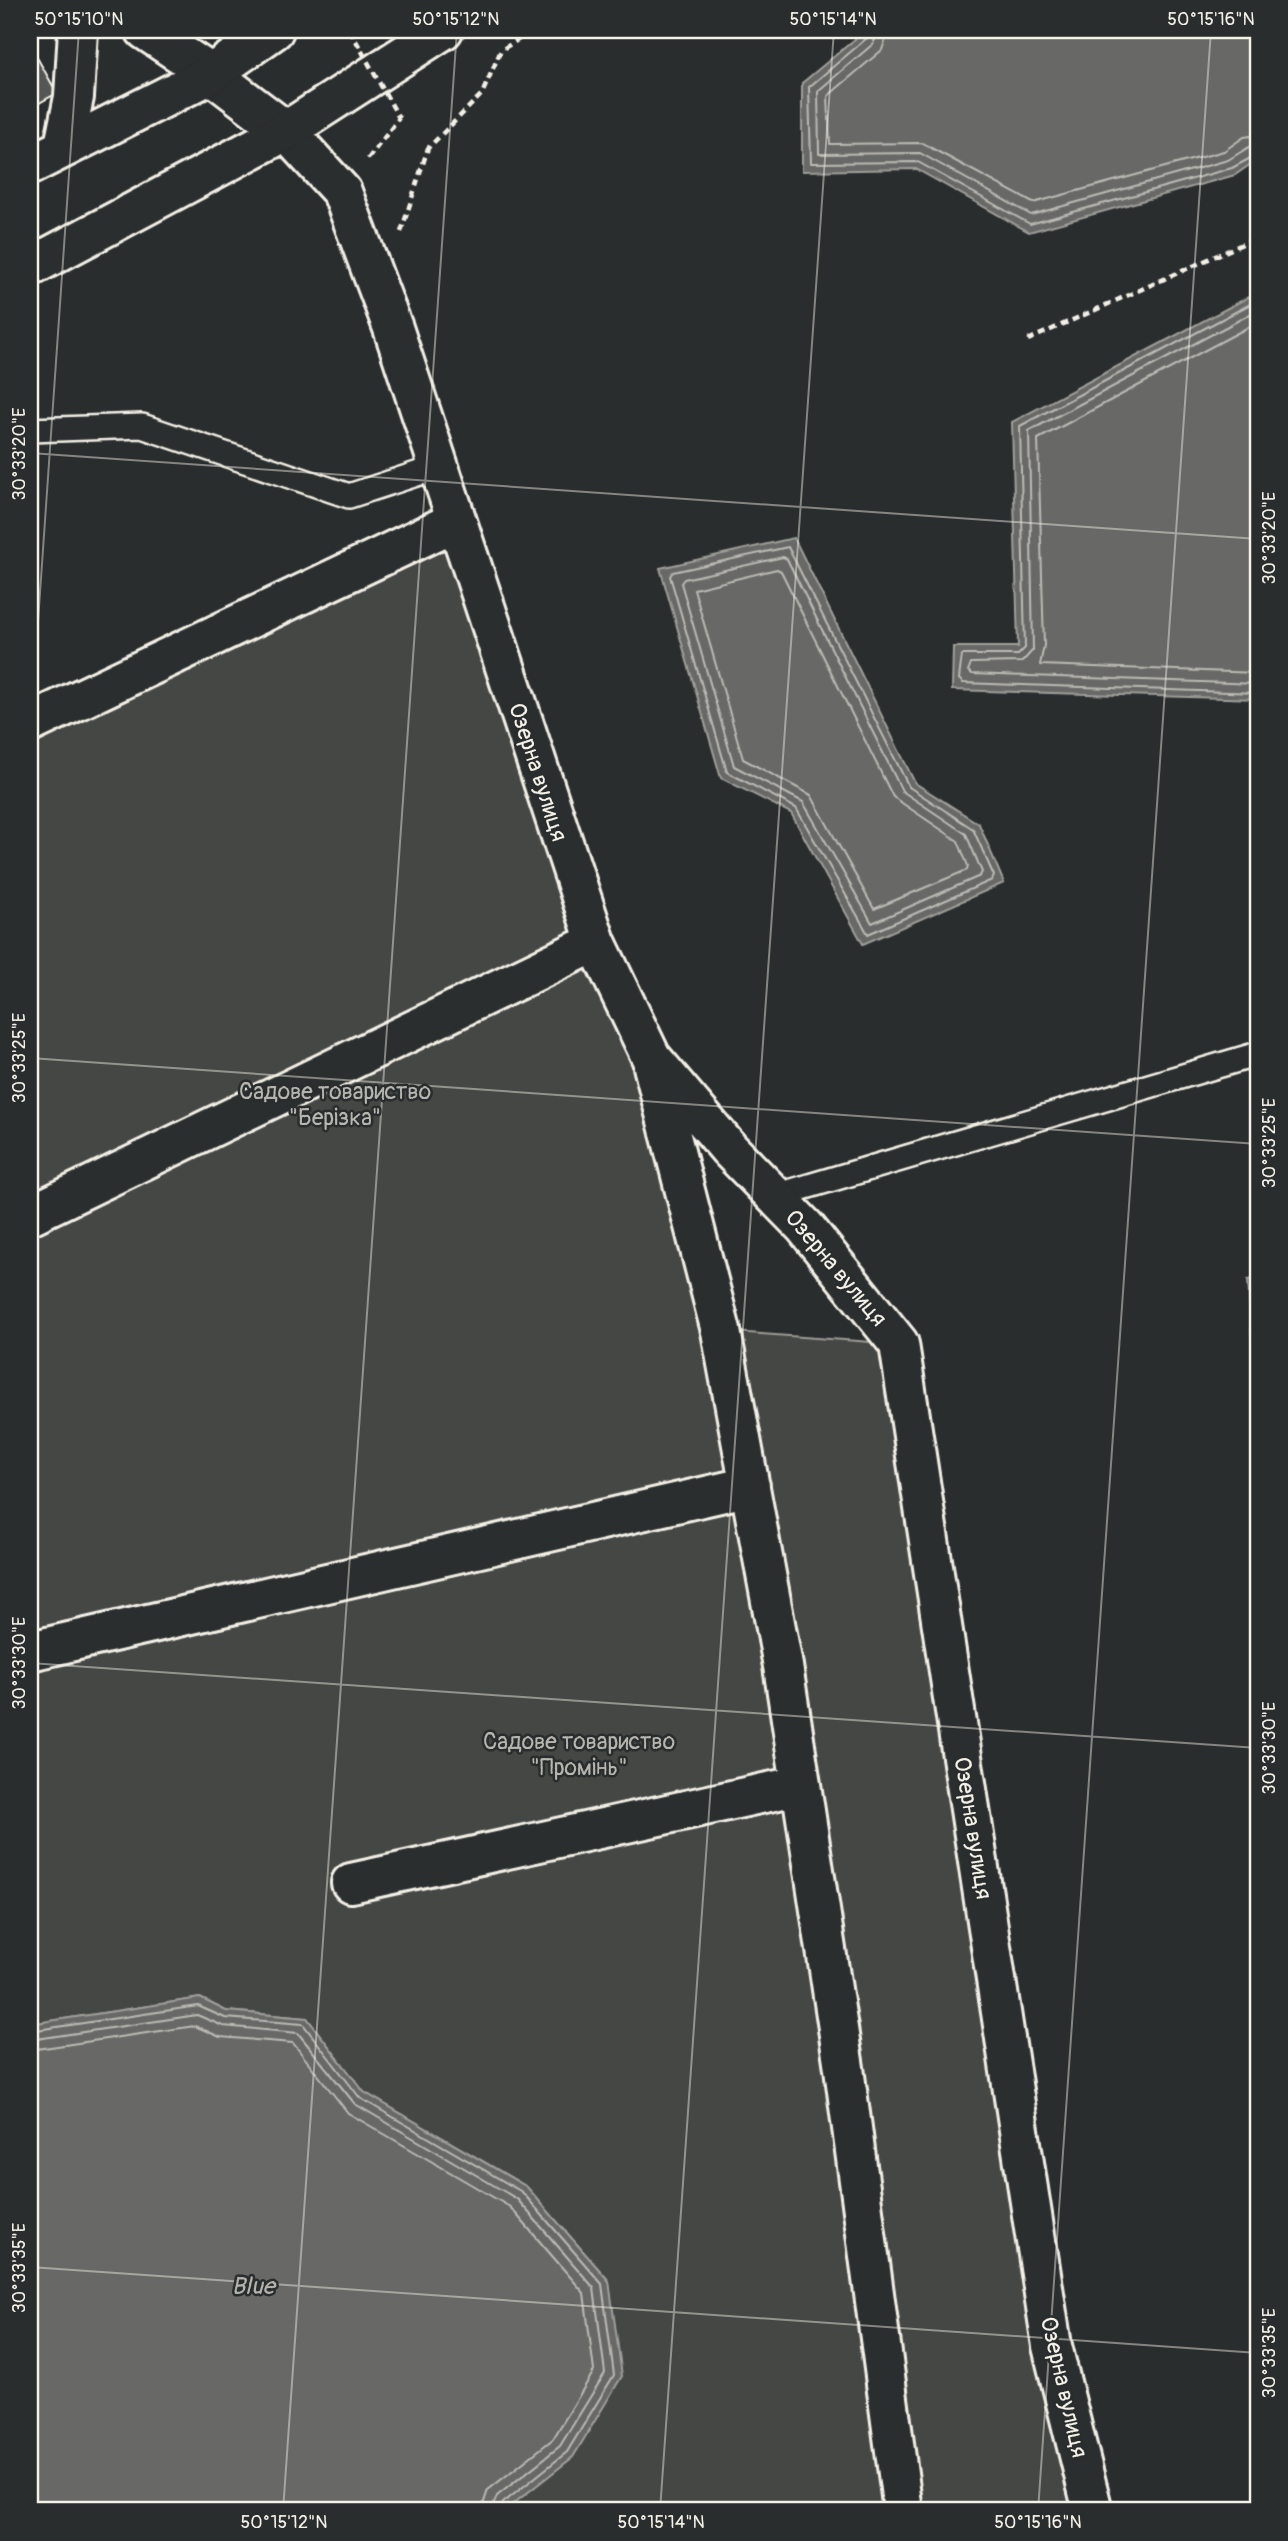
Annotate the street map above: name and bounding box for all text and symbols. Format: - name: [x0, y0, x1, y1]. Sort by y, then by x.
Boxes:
- text: 50°15'10"N: [34, 8, 124, 31]
- text: 50°15'12"N: [413, 8, 499, 31]
- text: 50°15'14"N: [789, 8, 877, 31]
- text: 50°15'16"N: [1167, 8, 1255, 31]
- text: 30°33'20"E: [8, 408, 31, 500]
- text: 30°33'20"E: [1258, 492, 1281, 584]
- street label: Озерна вулиця: [502, 699, 574, 845]
- text: 30°33'25"E: [8, 1013, 31, 1103]
- park label: Садове товариство "Берізка": [239, 1077, 431, 1132]
- text: 30°33'25"E: [1258, 1098, 1281, 1188]
- street label: Озерна вулиця: [779, 1204, 893, 1332]
- text: 30°33'30"E: [8, 1617, 31, 1709]
- text: 30°33'30"E: [1258, 1702, 1281, 1794]
- park label: Садове товариство "Промінь": [483, 1727, 675, 1782]
- street label: Озерна вулиця: [947, 1755, 999, 1901]
- text: 30°33'35"E: [8, 2223, 31, 2313]
- water label: Blue: [231, 2272, 277, 2301]
- text: 30°33'35"E: [1258, 2308, 1281, 2398]
- street label: Озерна вулиця: [1034, 2314, 1094, 2460]
- text: 50°15'12"N: [241, 2511, 327, 2534]
- text: 50°15'14"N: [617, 2511, 705, 2534]
- text: 50°15'16"N: [994, 2511, 1082, 2534]

